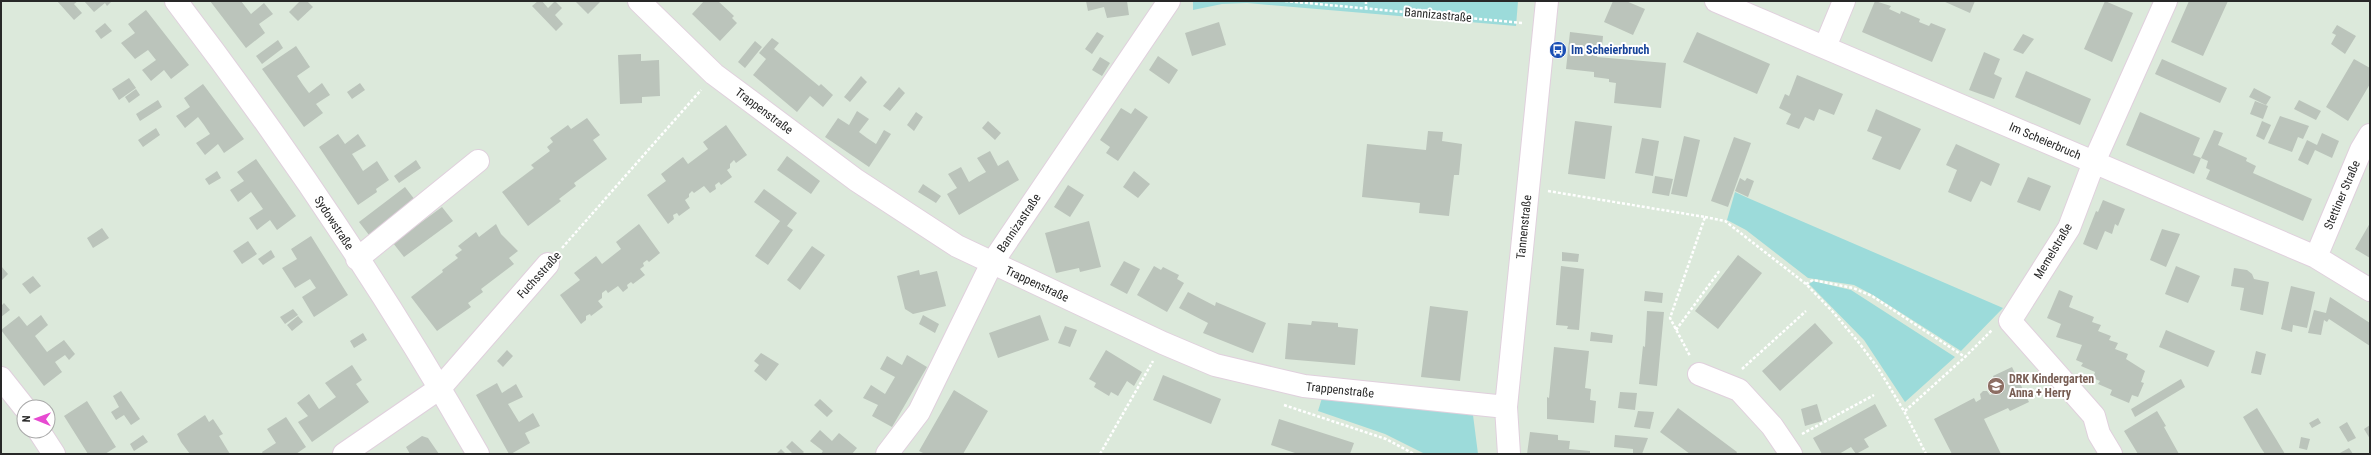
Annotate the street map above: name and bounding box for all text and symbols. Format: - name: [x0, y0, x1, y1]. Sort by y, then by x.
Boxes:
- street label: Bannizastraße: [1404, 5, 1473, 25]
- bus stop icon: Im Scheierbruch: [1548, 40, 1568, 60]
- place label: Im Scheierbruch: [1571, 43, 1650, 57]
- street label: Trappenstraße: [732, 85, 796, 137]
- street label: Im Scheierbruch: [2007, 120, 2083, 163]
- street label: Stettiner Straße: [2321, 158, 2363, 232]
- street label: Bannizastraße: [994, 191, 1044, 255]
- street label: Sydowstraße: [312, 194, 357, 253]
- street label: Tannenstraße: [1514, 194, 1534, 260]
- street label: Memelstraße: [2031, 220, 2075, 281]
- street label: Fuchsstraße: [514, 248, 564, 301]
- street label: Trappenstraße: [1003, 263, 1071, 305]
- place label: DRK Kindergarten Anna + Herry: [2009, 372, 2094, 400]
- school or university icon: DRK Kindergarten Anna + Herry: [1986, 376, 2006, 396]
- street label: Trappenstraße: [1305, 379, 1375, 401]
- north arrow: [16, 399, 56, 439]
- text: N: [20, 415, 33, 422]

